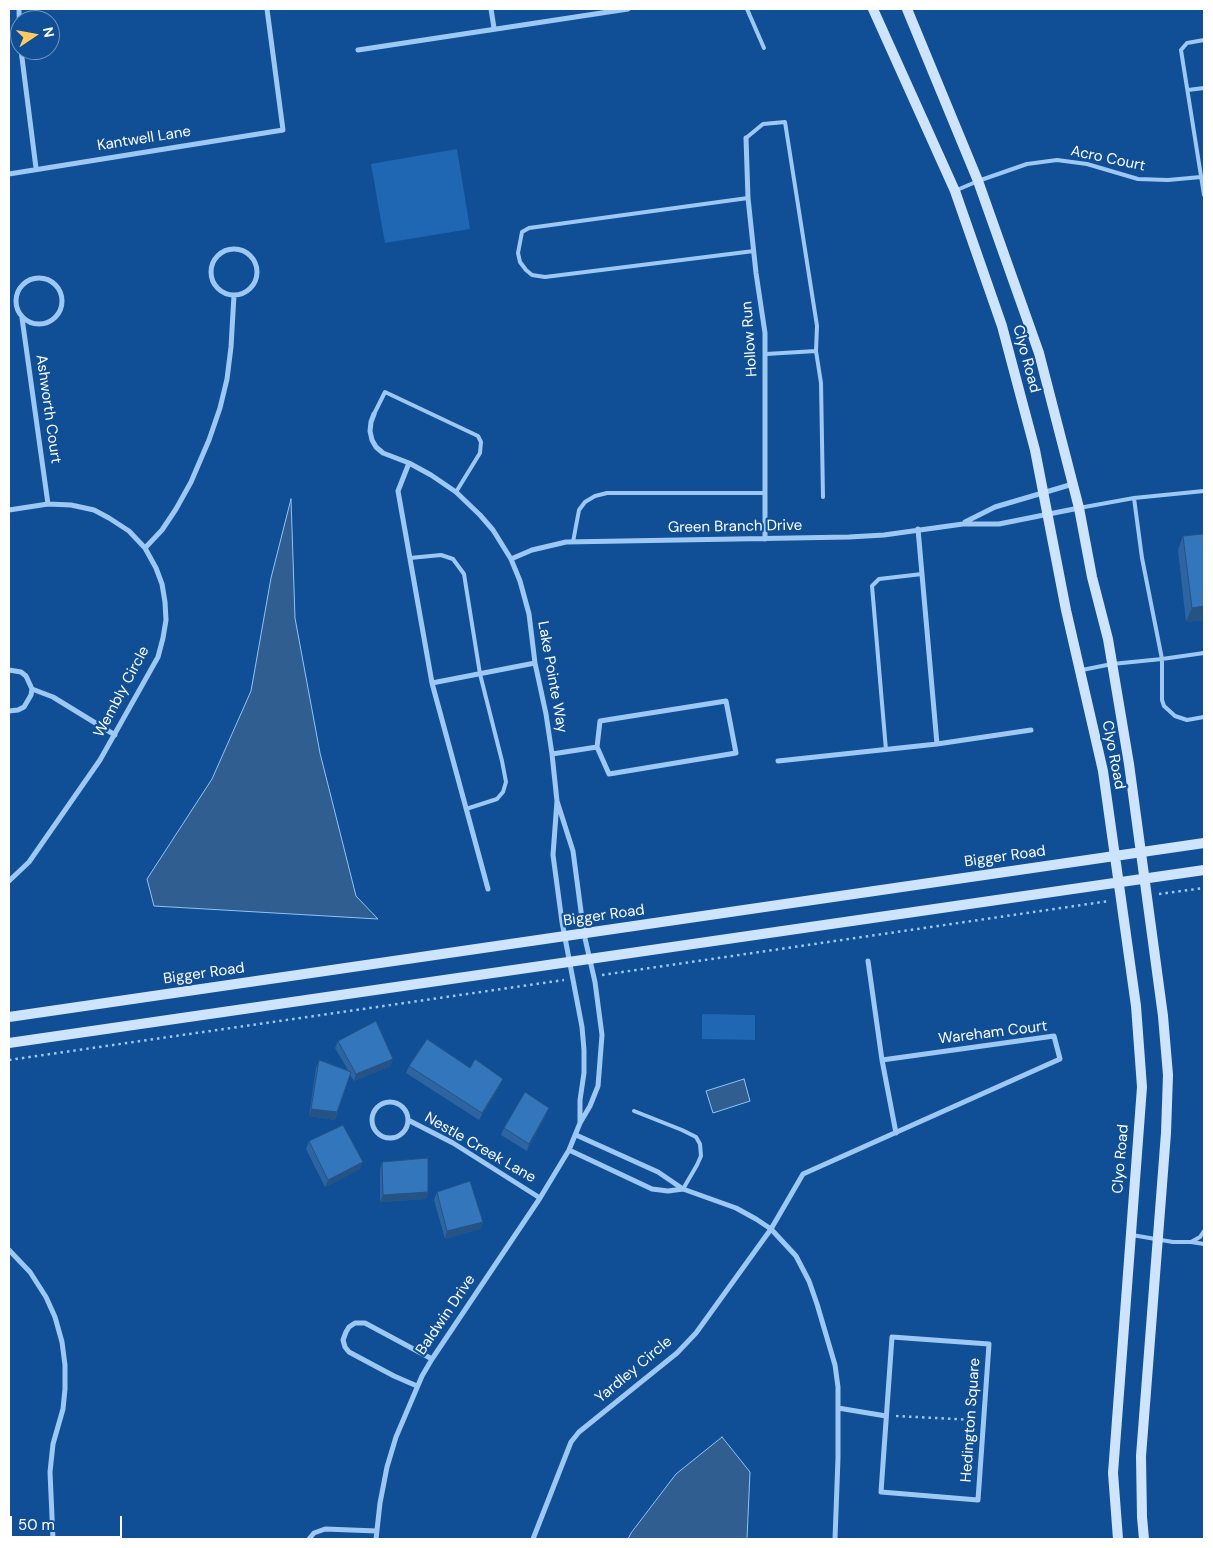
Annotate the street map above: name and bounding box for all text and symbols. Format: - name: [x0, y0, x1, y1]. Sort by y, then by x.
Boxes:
- north arrow: [10, 10, 60, 60]
- text: N: [39, 25, 59, 39]
- street label: Kantwell Lane: [96, 123, 192, 155]
- street label: Acro Court: [1069, 142, 1147, 176]
- street label: Hollow Run: [738, 300, 762, 378]
- street label: Clyo Road: [1008, 323, 1044, 395]
- street label: Ashworth Court: [31, 353, 65, 465]
- street label: Green Branch Drive: [668, 517, 802, 537]
- street label: Lake Pointe Way: [533, 620, 571, 734]
- street label: Wembly Circle: [90, 643, 154, 741]
- street label: Clyo Road: [1098, 719, 1128, 791]
- street label: Bigger Road: [963, 842, 1047, 872]
- street label: Bigger Road: [562, 901, 646, 931]
- street label: Bigger Road: [162, 959, 246, 989]
- street label: Wareham Court: [938, 1017, 1048, 1049]
- street label: Nestle Creek Lane: [421, 1109, 539, 1187]
- street label: Clyo Road: [1109, 1124, 1133, 1194]
- street label: Baldwin Drive: [413, 1271, 479, 1359]
- street label: Yardley Circle: [592, 1333, 676, 1407]
- street label: Hedington Square: [958, 1357, 984, 1483]
- scale bar: [12, 1506, 125, 1538]
- text: 50 m: [18, 1515, 55, 1535]

